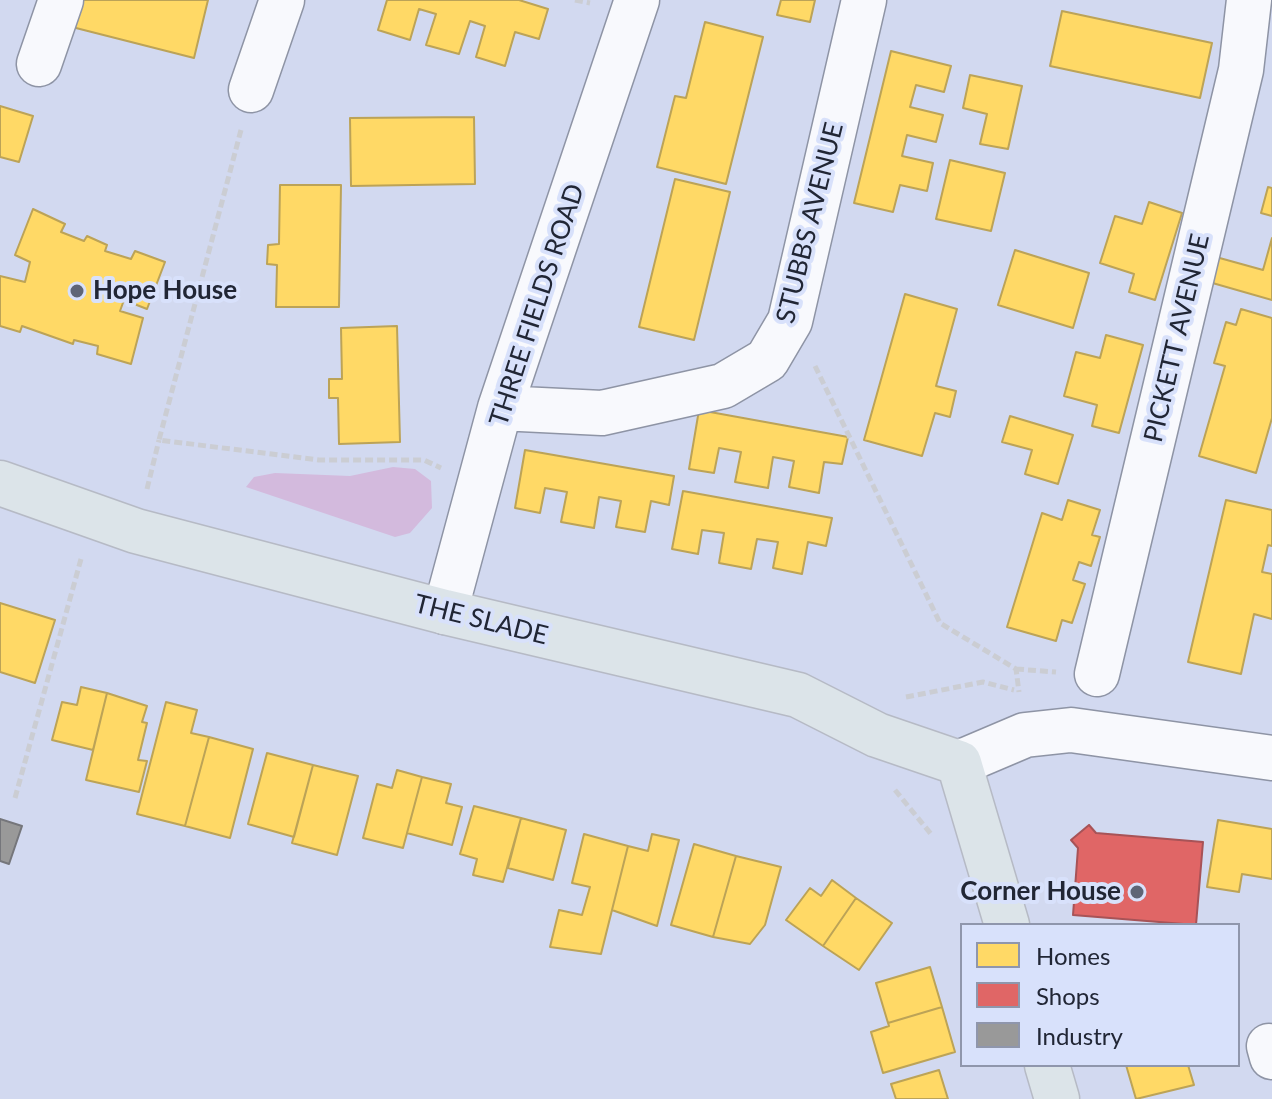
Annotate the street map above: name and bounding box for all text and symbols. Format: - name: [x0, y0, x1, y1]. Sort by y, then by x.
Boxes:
- street label: STUBBS AVENUE: [770, 119, 850, 327]
- street label: THREE FIELDS ROAD: [483, 180, 591, 430]
- street label: PICKETT AVENUE: [1138, 231, 1216, 445]
- place label: Hope House: [93, 275, 237, 307]
- marker: Hope House: [68, 282, 86, 300]
- street label: THE SLADE: [411, 588, 551, 652]
- place label: Corner House: [960, 876, 1121, 908]
- marker: Corner House: [1128, 883, 1146, 901]
- legend: [960, 923, 1240, 1067]
- text: Homes: [1036, 941, 1110, 970]
- text: Shops: [1036, 981, 1100, 1010]
- text: Industry: [1036, 1021, 1123, 1050]

